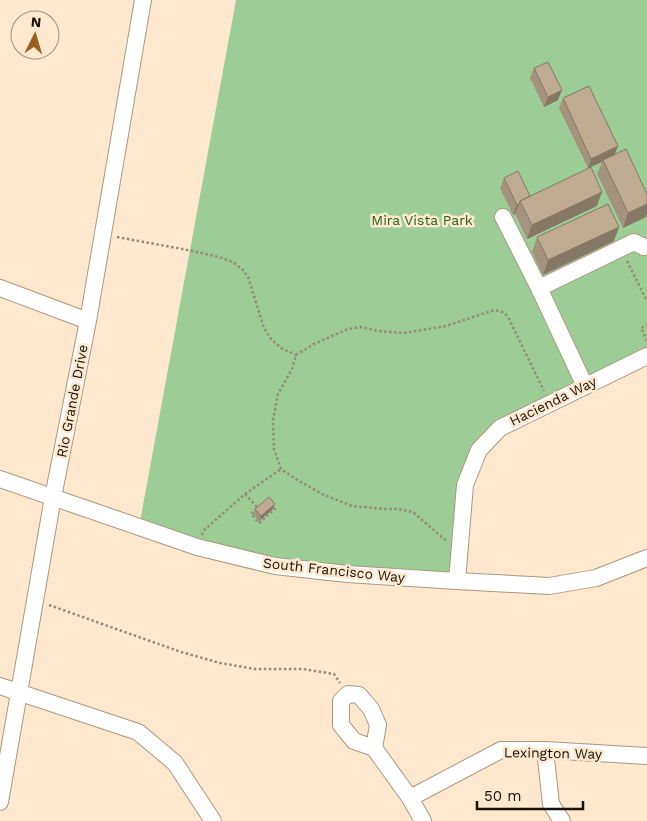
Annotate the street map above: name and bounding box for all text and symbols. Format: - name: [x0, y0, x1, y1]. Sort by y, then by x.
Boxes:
- north arrow: [10, 10, 60, 60]
- text: N: [30, 14, 42, 30]
- park label: Mira Vista Park: [371, 212, 473, 228]
- street label: Rio Grande Drive: [53, 343, 91, 459]
- street label: Hacienda Way: [507, 373, 600, 429]
- street label: South Francisco Way: [262, 555, 407, 585]
- street label: Lexington Way: [504, 744, 603, 762]
- scale bar: [477, 778, 583, 810]
- text: 50 m: [484, 787, 521, 805]

